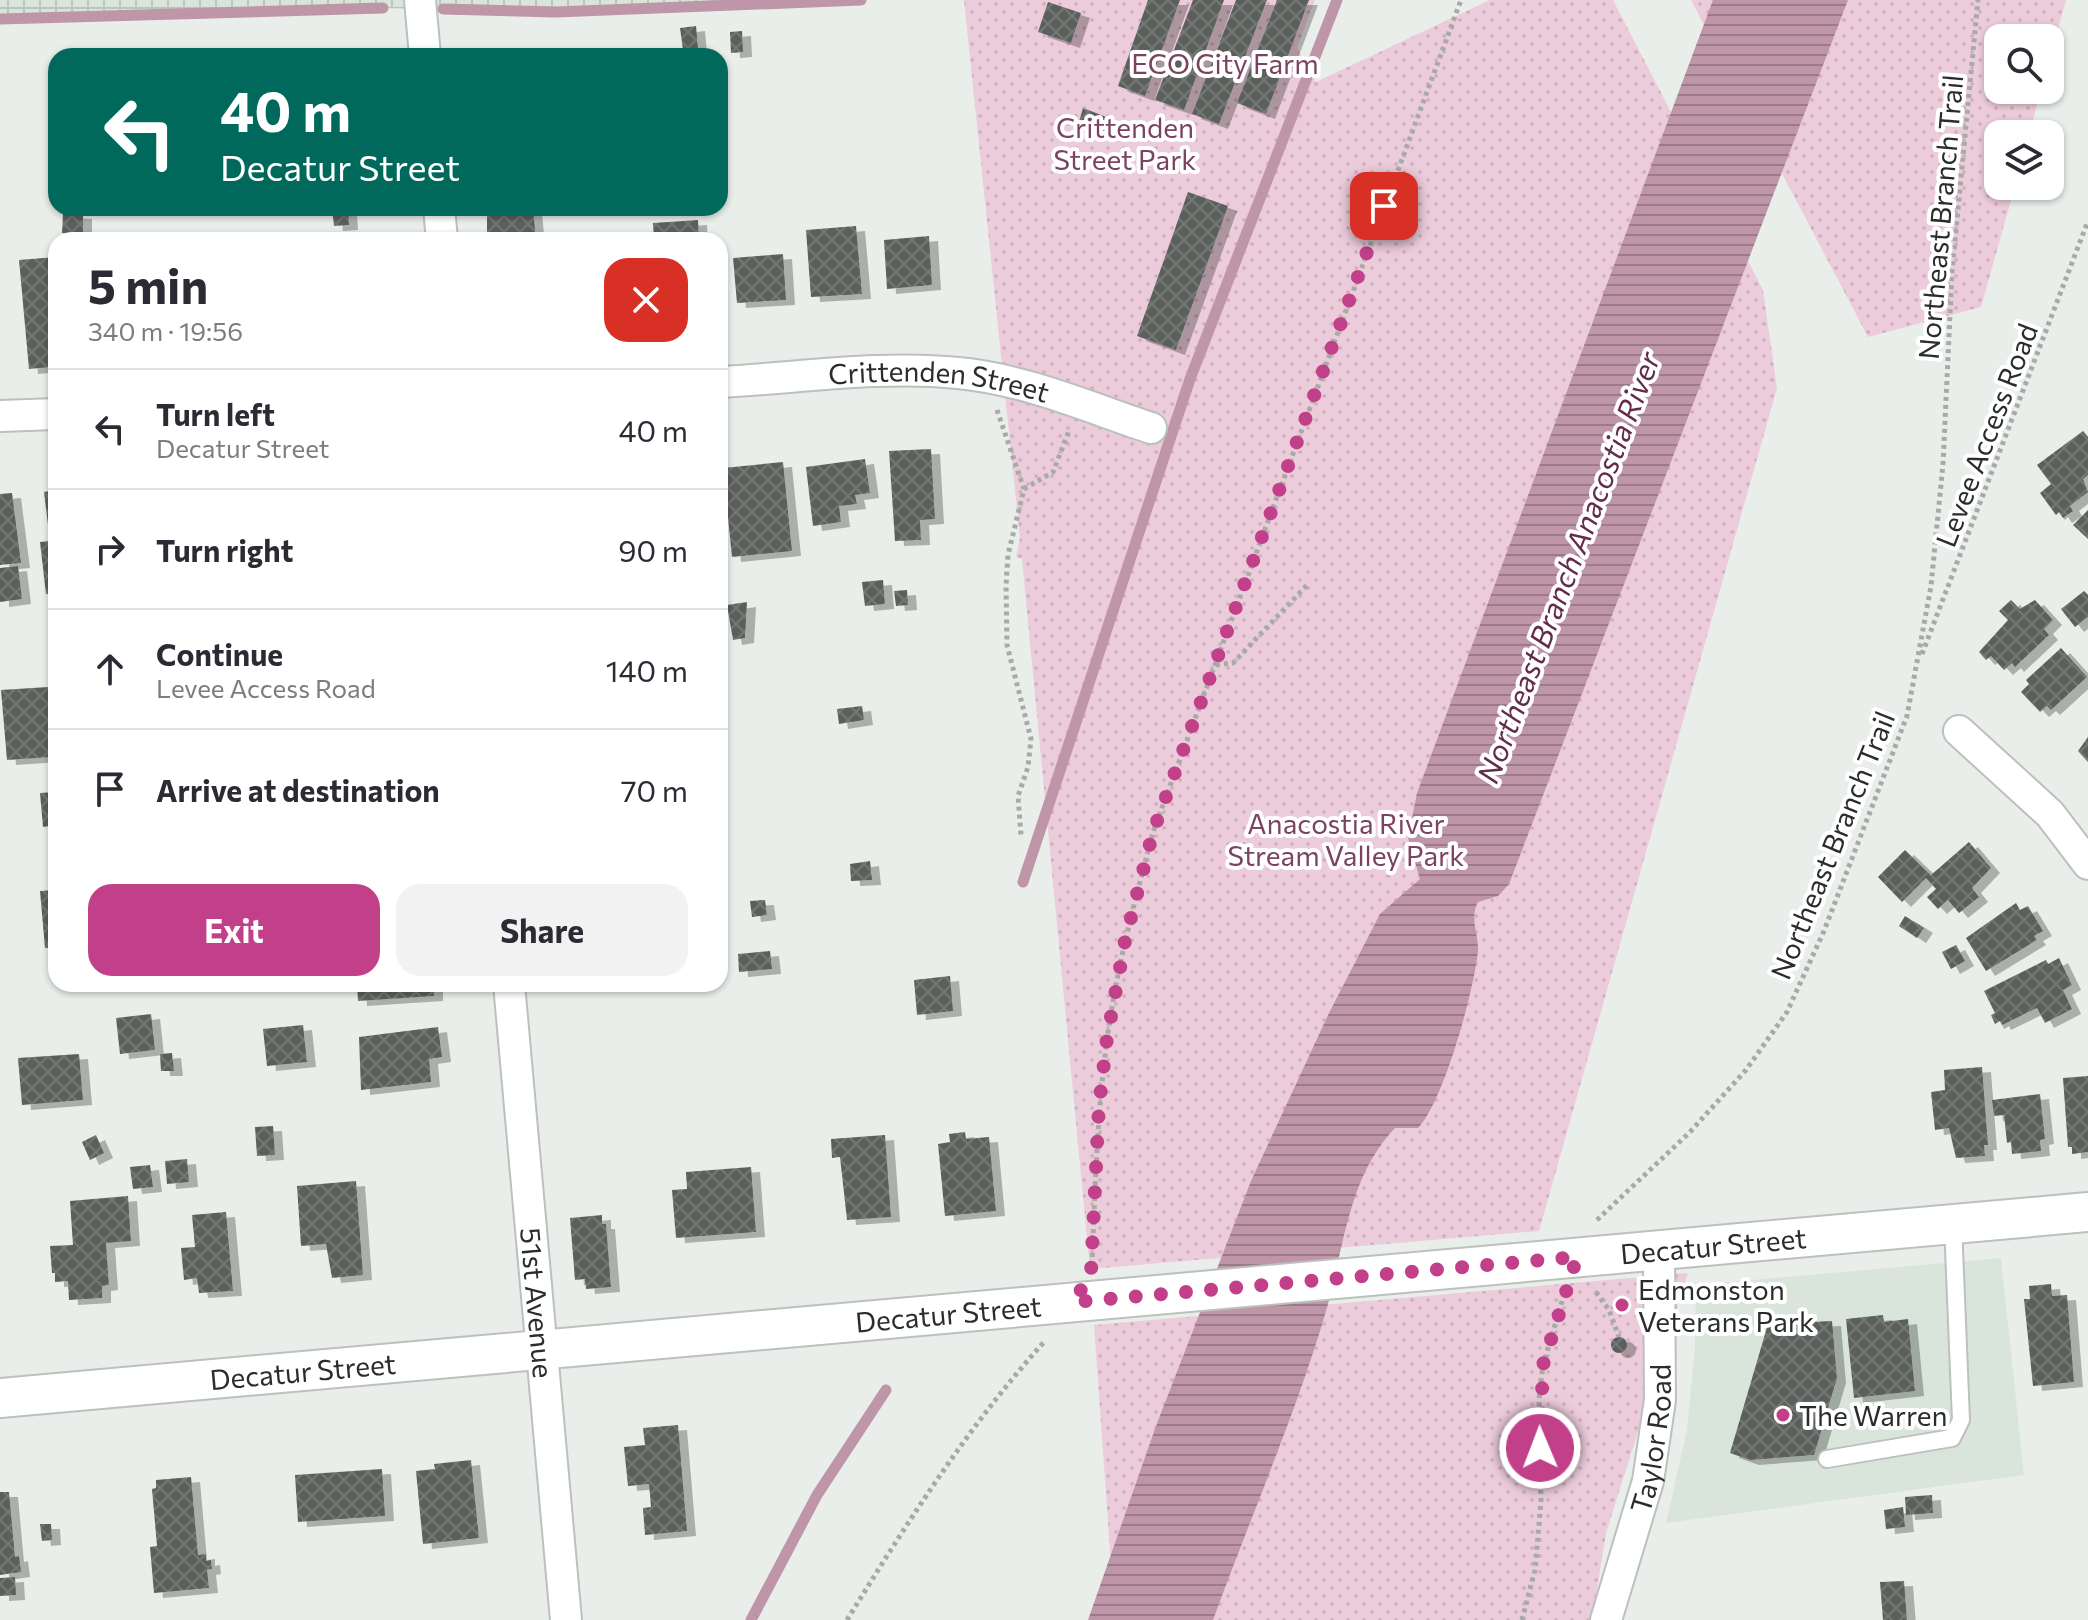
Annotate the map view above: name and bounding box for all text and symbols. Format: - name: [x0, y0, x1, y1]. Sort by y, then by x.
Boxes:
- map controls: [1984, 24, 2064, 200]
- button: search: [1984, 24, 2064, 104]
- park label: ECO City Farm: [1131, 46, 1319, 80]
- street label: Northeast Branch Trail: [1911, 73, 1969, 361]
- text: 40 m: [220, 75, 351, 144]
- icon: left: [88, 80, 192, 184]
- park label: Crittenden Street Park: [1053, 110, 1197, 176]
- button: layers: [1984, 120, 2064, 200]
- text: Decatur Street: [220, 144, 460, 188]
- pin: [1350, 172, 1418, 240]
- icon: arrive: [1362, 184, 1406, 228]
- text: 5 min: [88, 255, 208, 314]
- button: close: [604, 258, 688, 342]
- text: 340 m · 19:56: [88, 315, 243, 346]
- street label: Levee Access Road: [1928, 318, 2044, 552]
- water label: Northeast Branch Anacostia River: [1468, 345, 1667, 788]
- street label: Crittenden Street: [827, 353, 1054, 409]
- text: Turn left: [156, 395, 275, 432]
- icon: left: [88, 407, 132, 451]
- text: 40 m: [619, 411, 688, 448]
- text: Decatur Street: [156, 432, 329, 463]
- icon: right: [88, 527, 132, 571]
- text: Turn right: [156, 531, 293, 568]
- text: 90 m: [618, 531, 688, 568]
- text: Continue: [156, 635, 283, 672]
- icon: ahead: [88, 647, 132, 691]
- text: 140 m: [606, 651, 688, 688]
- text: Levee Access Road: [156, 672, 376, 703]
- street label: Northeast Branch Trail: [1763, 706, 1901, 984]
- icon: arrive: [88, 767, 132, 811]
- text: Arrive at destination: [156, 771, 440, 808]
- text: 70 m: [621, 771, 688, 808]
- park label: Anacostia River Stream Valley Park: [1228, 806, 1465, 872]
- button: Exit: [88, 884, 380, 976]
- button: Share: [396, 884, 688, 976]
- street label: Decatur Street: [1619, 1220, 1808, 1271]
- street label: 51st Avenue: [514, 1226, 561, 1379]
- place label: Edmonston Veterans Park: [1638, 1272, 1814, 1338]
- street label: Decatur Street: [854, 1288, 1043, 1339]
- marker: Edmonston Veterans Park: [1613, 1296, 1631, 1314]
- street label: Decatur Street: [208, 1346, 397, 1396]
- street label: Taylor Road: [1622, 1364, 1678, 1517]
- place label: The Warren: [1799, 1398, 1948, 1432]
- position arrow: [1498, 1406, 1582, 1490]
- marker: The Warren: [1774, 1406, 1792, 1424]

